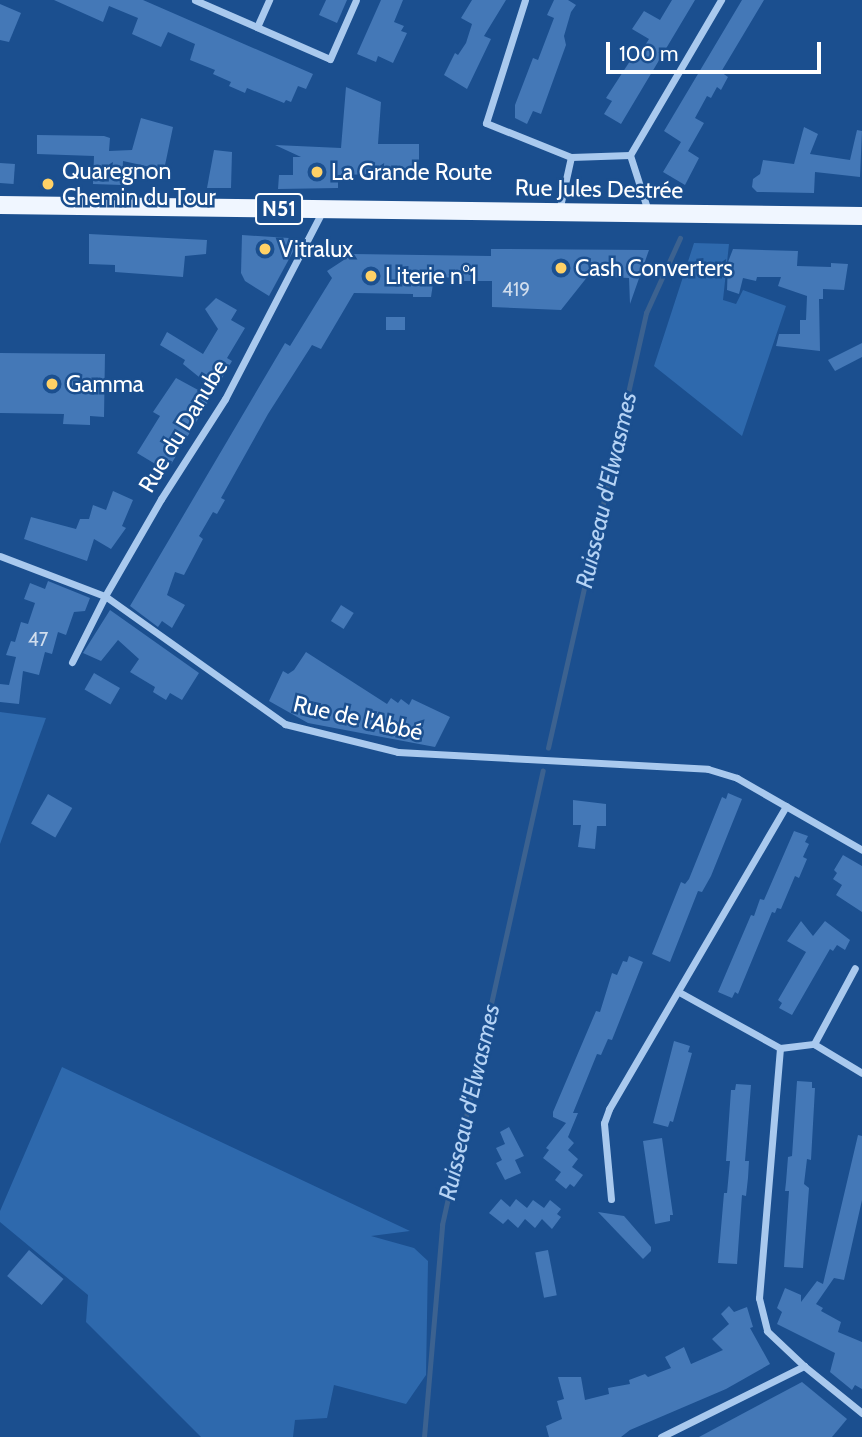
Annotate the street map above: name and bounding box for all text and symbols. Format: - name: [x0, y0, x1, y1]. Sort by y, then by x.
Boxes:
- scale bar: [610, 28, 825, 72]
- text: 100 m: [619, 41, 678, 66]
- place label: Quaregnon Chemin du Tour: [62, 157, 216, 211]
- place label: La Grande Route: [331, 158, 492, 186]
- marker: La Grande Route: [309, 164, 325, 180]
- street label: Rue Jules Destrée: [515, 174, 683, 204]
- marker: Quaregnon Chemin du Tour: [40, 176, 56, 192]
- road number: N51: [254, 192, 304, 227]
- place label: Vitralux: [279, 235, 353, 263]
- marker: Vitralux: [257, 241, 273, 257]
- place label: Cash Converters: [575, 254, 733, 282]
- marker: Cash Converters: [553, 260, 569, 276]
- place label: Literie n°1: [385, 262, 477, 290]
- marker: Literie n°1: [363, 268, 379, 284]
- house number: 419: [502, 279, 530, 301]
- street label: Rue du Danube: [133, 355, 233, 497]
- place label: Gamma: [66, 370, 144, 398]
- marker: Gamma: [44, 376, 60, 392]
- water label: Ruisseau d'Elwasmes: [569, 389, 643, 591]
- house number: 47: [28, 629, 48, 651]
- street label: Rue de l'Abbé: [291, 690, 425, 746]
- water label: Ruisseau d'Elwasmes: [432, 1001, 506, 1203]

